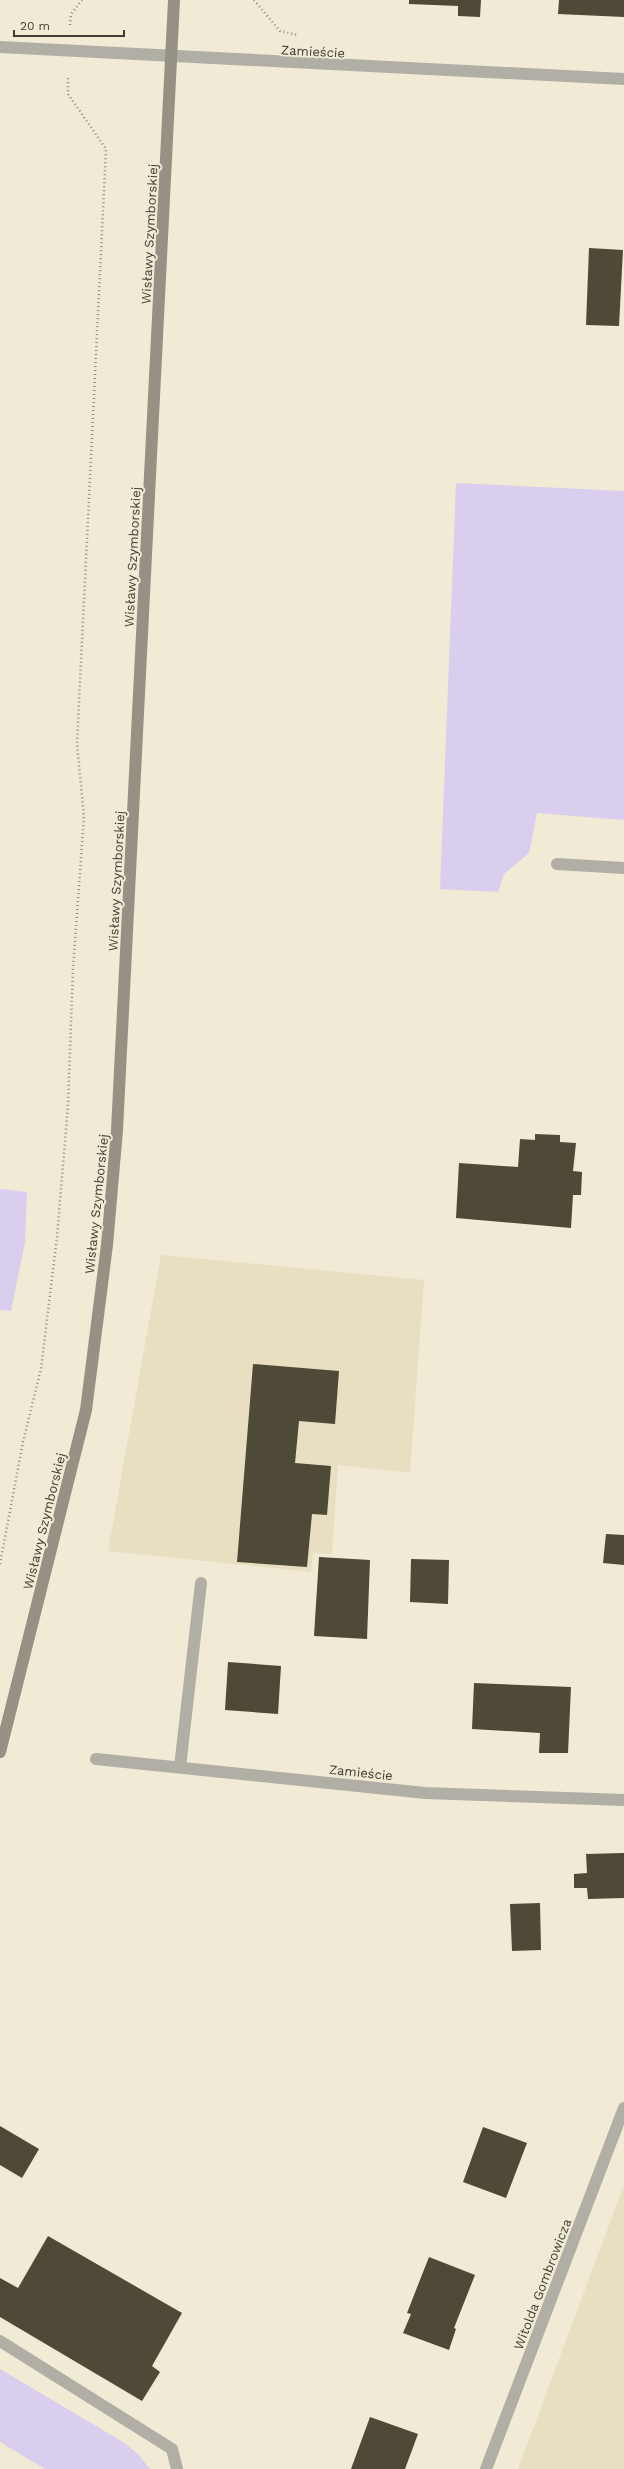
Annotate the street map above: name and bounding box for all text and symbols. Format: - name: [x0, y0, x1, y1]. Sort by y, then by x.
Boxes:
- scale bar: [14, 12, 124, 38]
- text: 20 m: [20, 19, 50, 33]
- street label: Zamieście: [281, 42, 345, 61]
- street label: Wisławy Szymborskiej: [138, 163, 161, 305]
- street label: Wisławy Szymborskiej: [121, 486, 144, 628]
- street label: Wisławy Szymborskiej: [105, 810, 128, 952]
- street label: Wisławy Szymborskiej: [82, 1133, 111, 1275]
- street label: Wisławy Szymborskiej: [20, 1451, 69, 1591]
- street label: Zamieście: [328, 1762, 394, 1783]
- street label: Witolda Gombrowicza: [511, 2216, 575, 2352]

